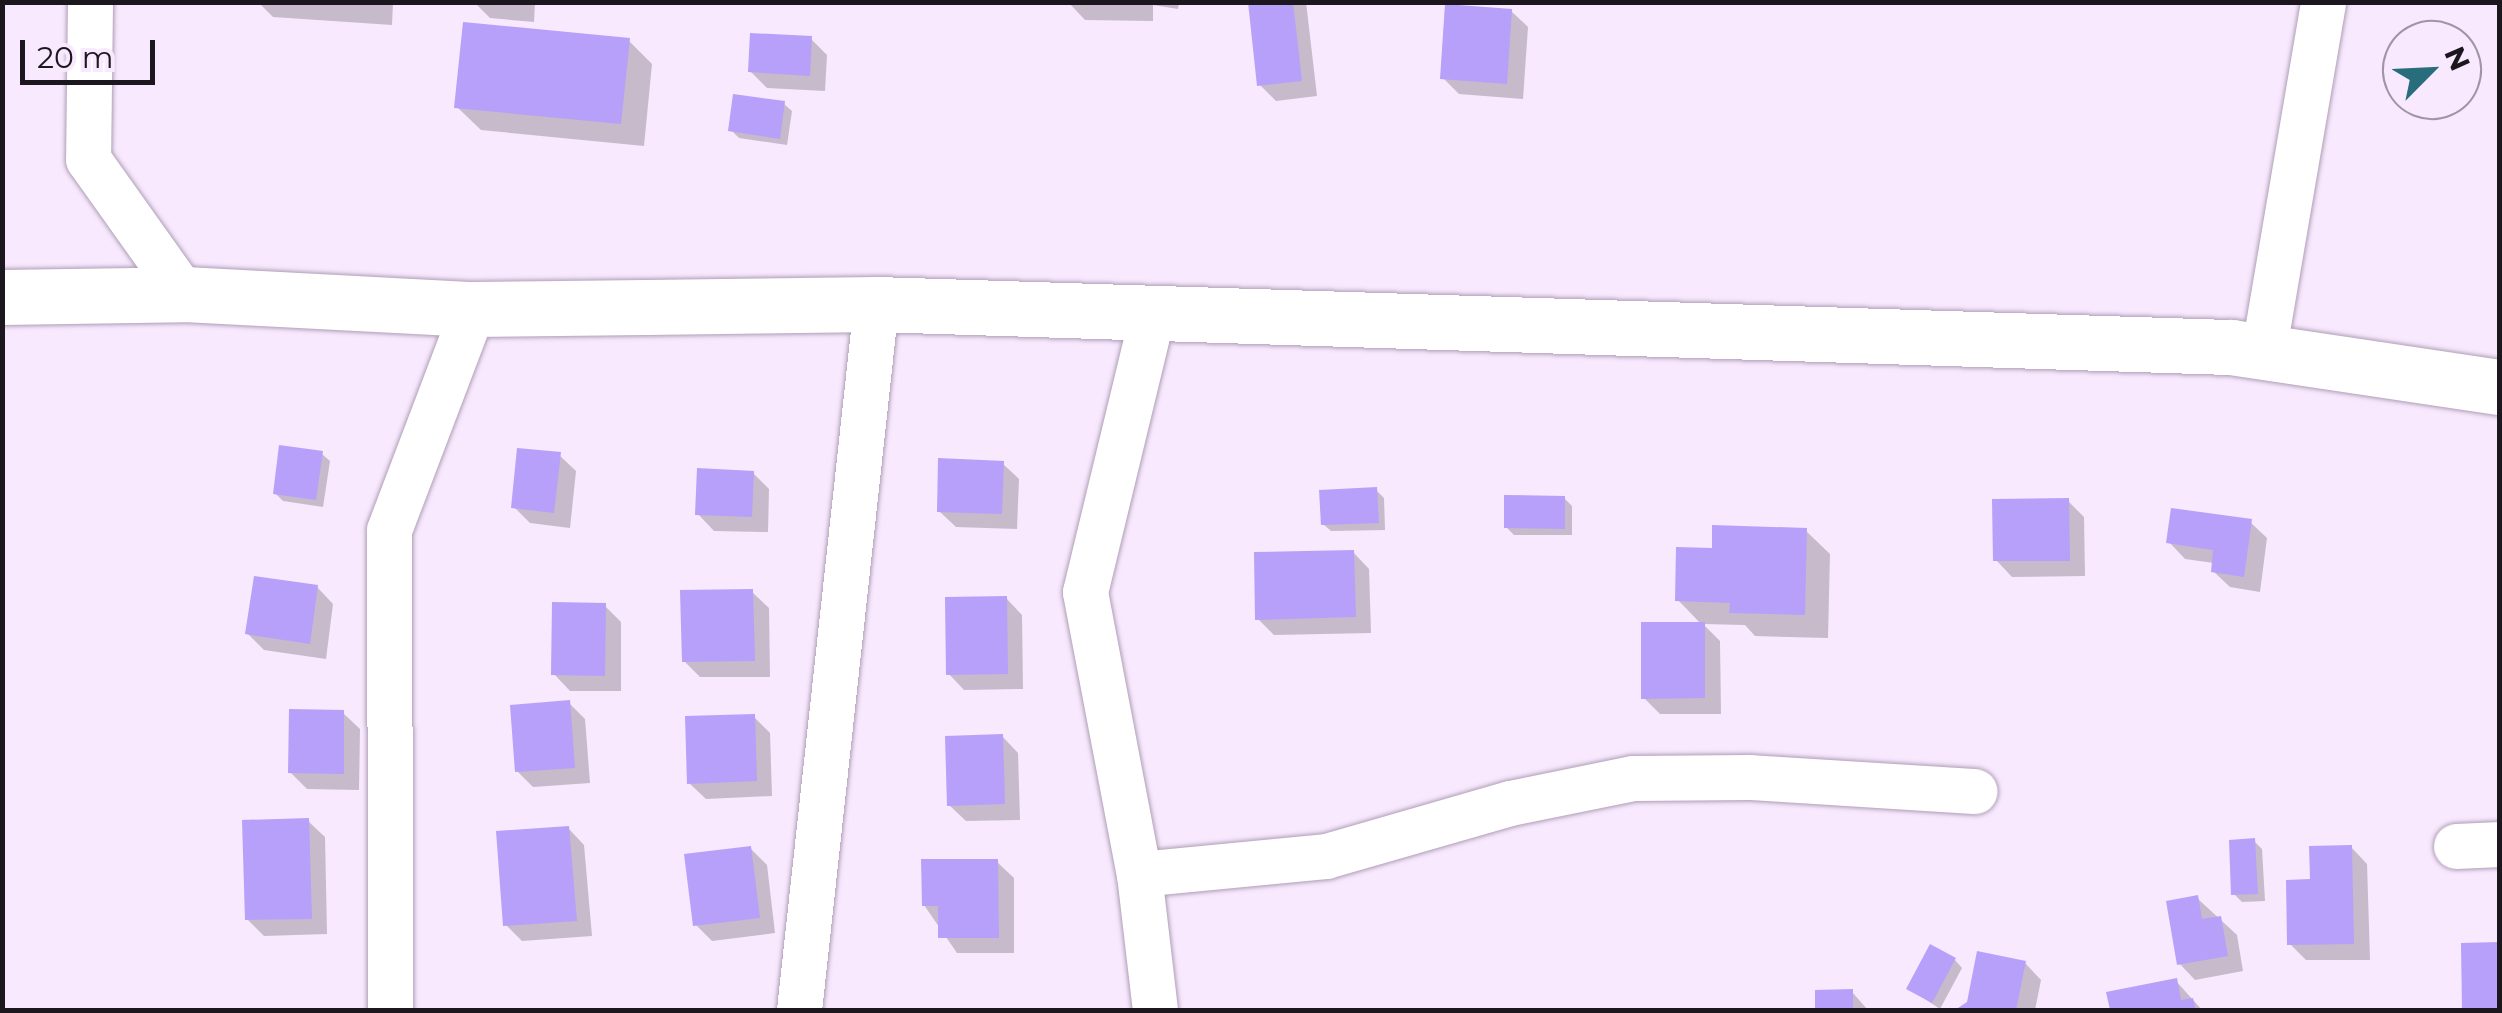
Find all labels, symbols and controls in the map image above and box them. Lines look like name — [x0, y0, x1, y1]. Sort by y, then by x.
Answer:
scale bar — [25, 20, 160, 82]
north arrow — [2382, 20, 2482, 120]
text: 20 m — [37, 39, 114, 76]
text: N — [2437, 41, 2478, 76]

